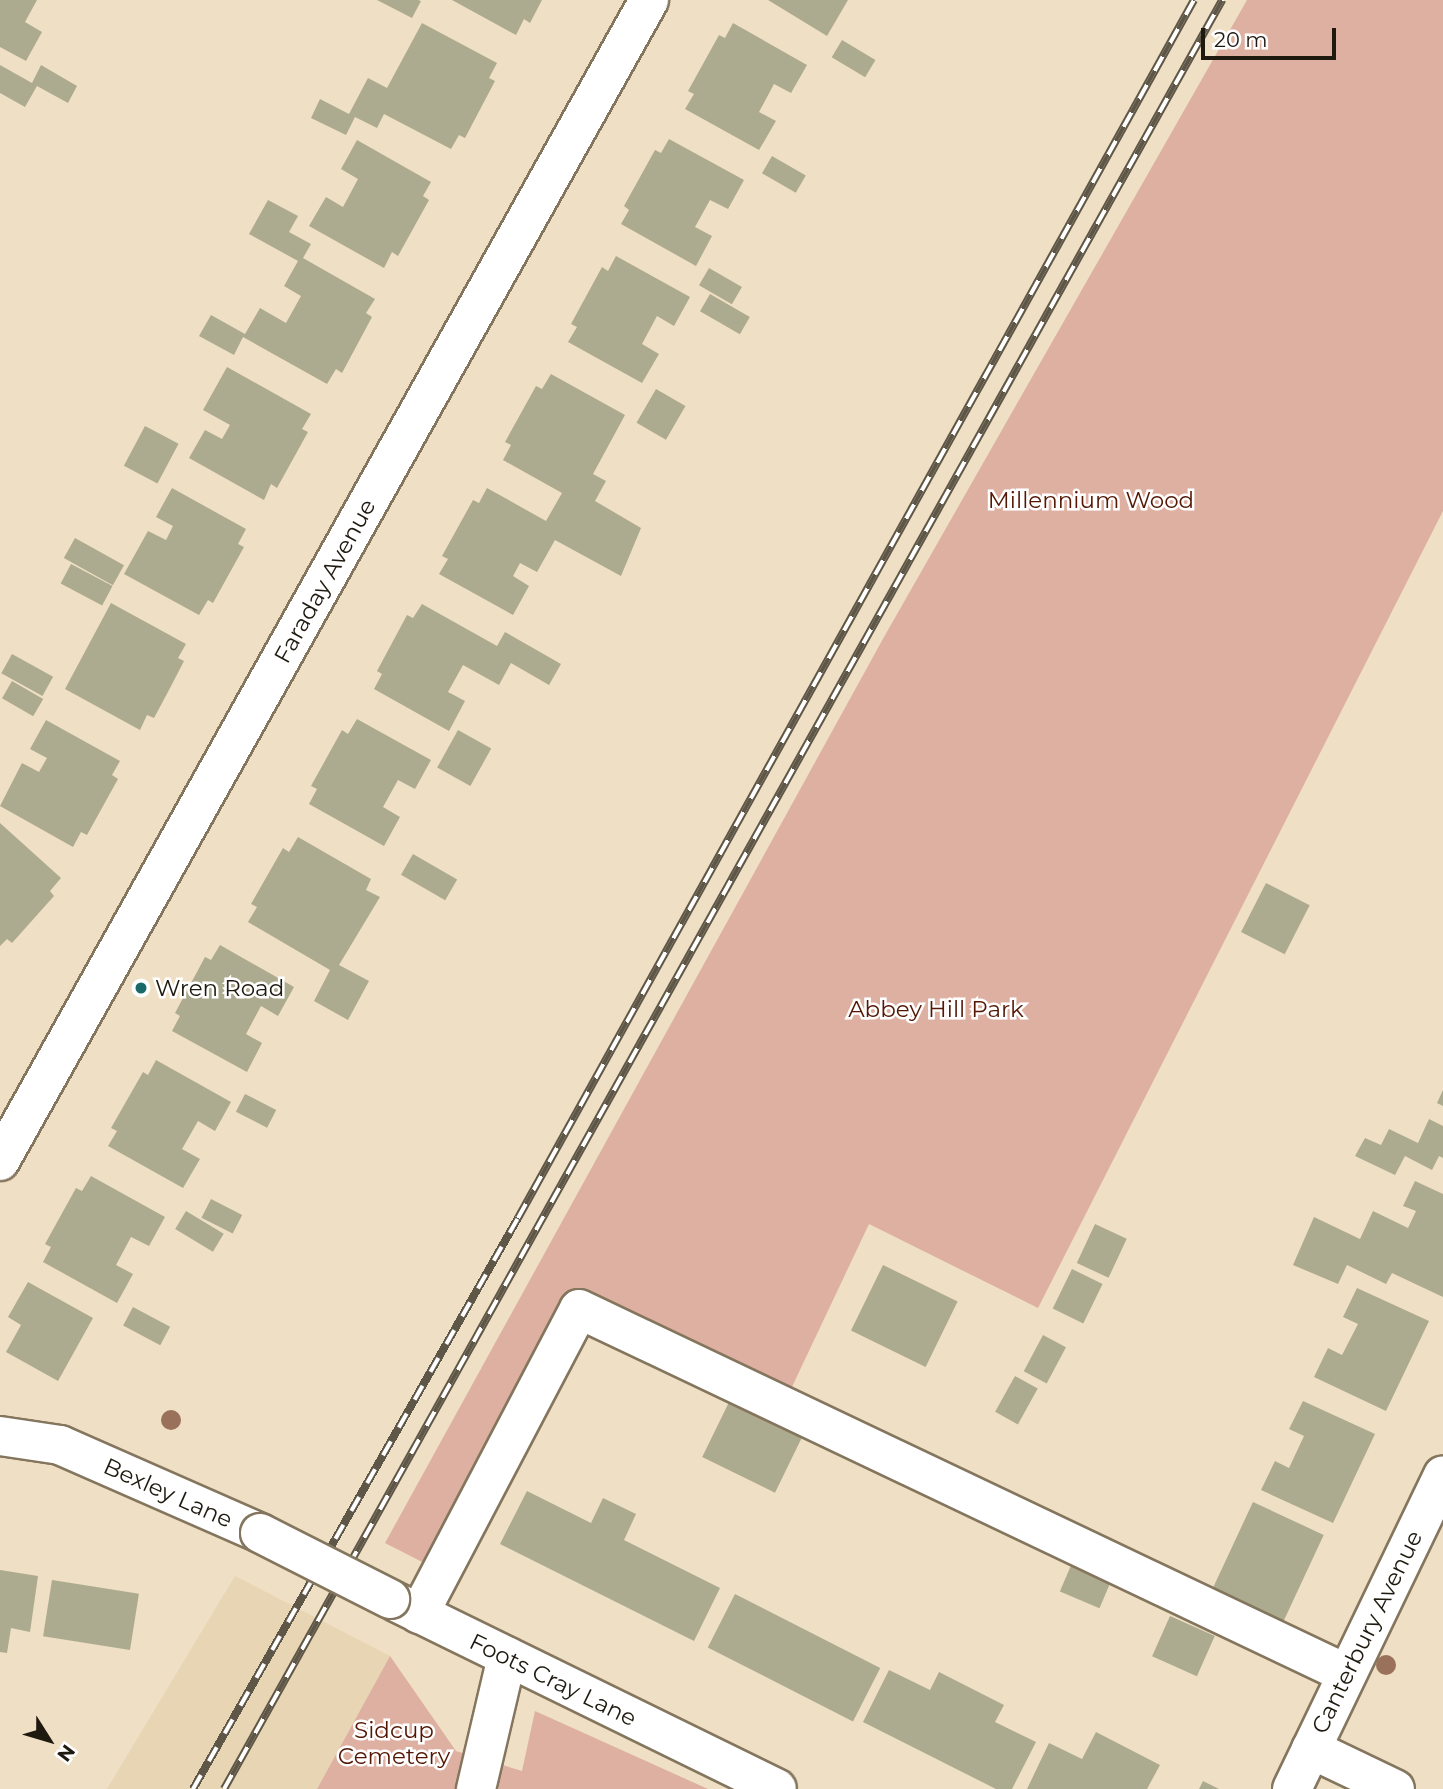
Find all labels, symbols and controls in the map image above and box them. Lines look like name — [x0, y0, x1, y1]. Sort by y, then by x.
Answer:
scale bar — [1205, 14, 1340, 58]
text: 20 m — [1214, 27, 1268, 52]
park label: Millennium Wood — [988, 486, 1194, 514]
street label: Faraday Avenue — [268, 494, 382, 668]
place label: Wren Road — [155, 974, 284, 1002]
marker: Wren Road — [133, 980, 149, 996]
park label: Abbey Hill Park — [848, 995, 1024, 1023]
street label: Bexley Lane — [99, 1452, 237, 1534]
street label: Canterbury Avenue — [1306, 1526, 1428, 1738]
street label: Foots Cray Lane — [465, 1628, 641, 1732]
north arrow — [14, 1705, 84, 1775]
park label: Sidcup Cemetery — [338, 1716, 450, 1770]
text: N — [52, 1740, 80, 1766]

